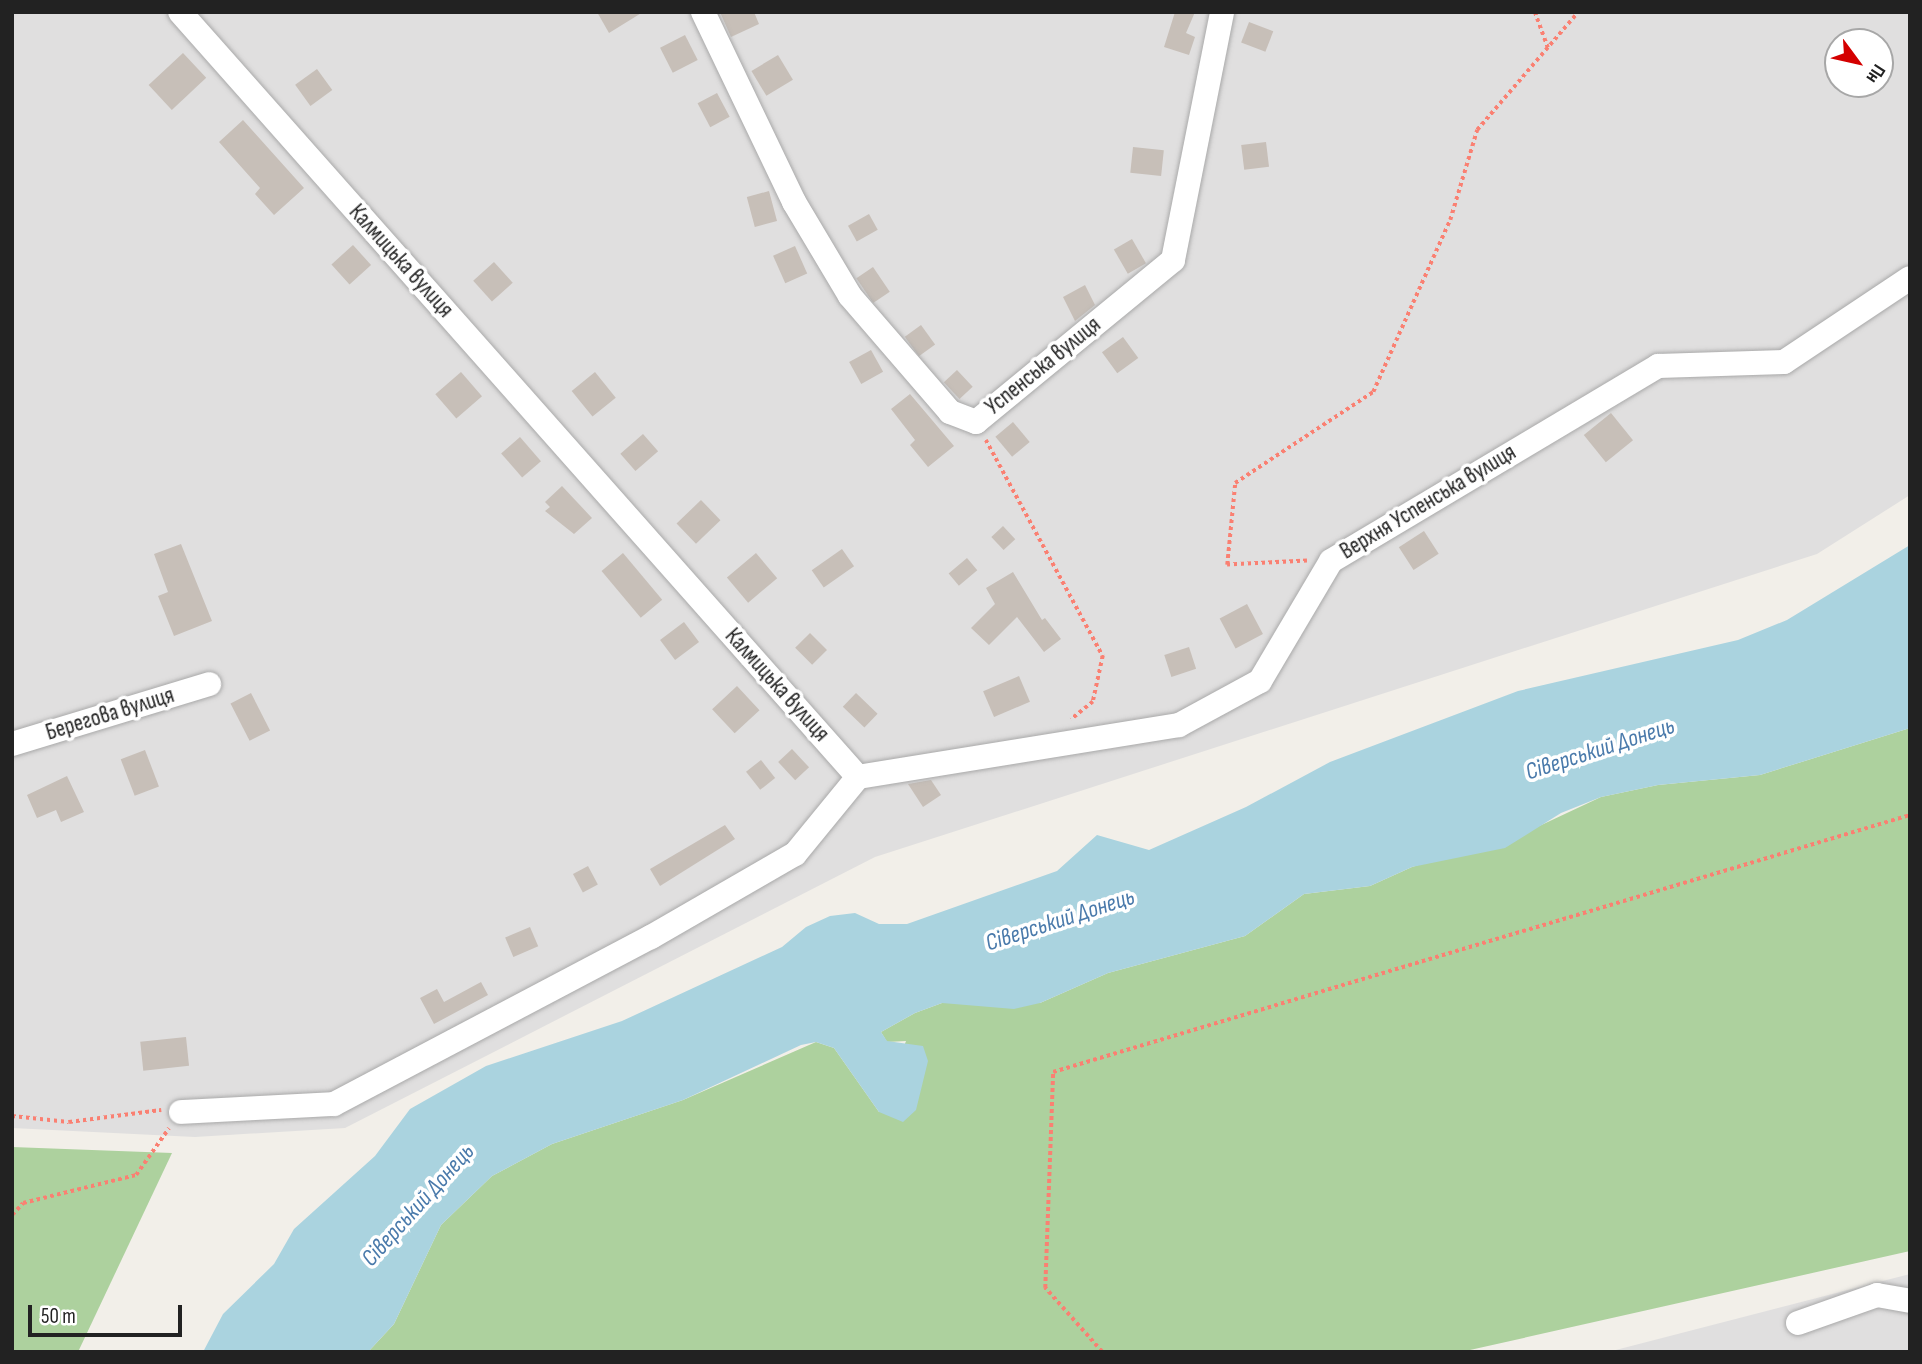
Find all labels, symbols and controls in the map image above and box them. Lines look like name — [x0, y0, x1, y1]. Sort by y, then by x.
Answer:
north arrow — [1824, 28, 1894, 98]
text: Пн — [1861, 60, 1890, 88]
street label: Калмицька вулиця — [343, 199, 459, 323]
street label: Успенська вулиця — [980, 311, 1106, 421]
street label: Верхня Успенська вулиця — [1335, 439, 1521, 565]
street label: Калмицька вулиця — [719, 623, 835, 747]
street label: Берегова вулиця — [42, 681, 178, 747]
water label: Сіверський Донець — [1522, 711, 1678, 787]
water label: Сіверський Донець — [982, 882, 1138, 958]
water label: Сіверський Донець — [355, 1138, 481, 1272]
scale bar — [32, 1290, 186, 1334]
text: 50 m — [41, 1304, 76, 1329]

